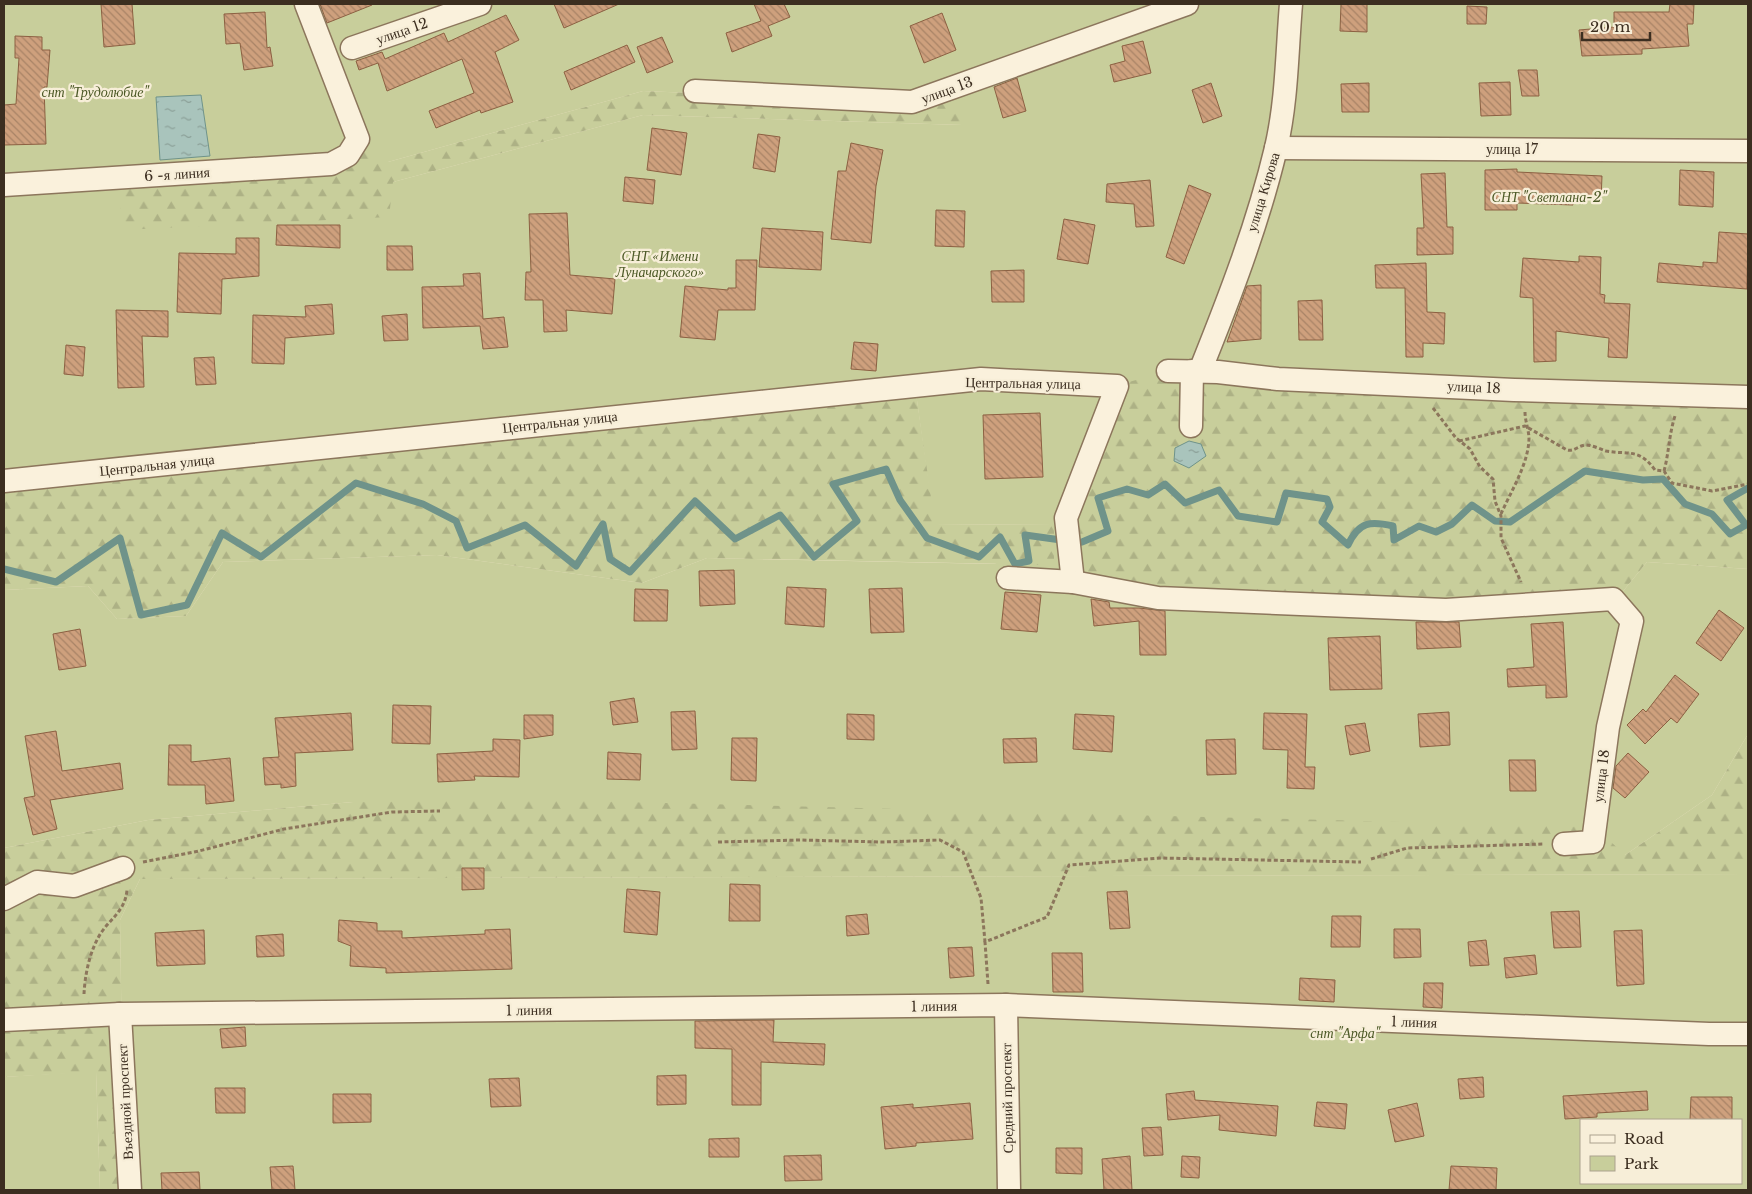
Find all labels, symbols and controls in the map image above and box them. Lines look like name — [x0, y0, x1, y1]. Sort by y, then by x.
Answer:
scale bar — [1582, 10, 1650, 42]
street label: улица 12 — [374, 14, 430, 48]
text: 20 m — [1590, 17, 1630, 36]
street label: улица 13 — [919, 72, 975, 108]
park label: снт "Трудолюбие" — [41, 83, 150, 101]
street label: улица 17 — [1486, 140, 1539, 158]
street label: улица Кирова — [1242, 149, 1284, 234]
street label: 6 -я линия — [144, 163, 211, 185]
park label: СНТ "Светлана-2" — [1492, 188, 1607, 206]
park label: СНТ «Имени Луначарского» — [615, 247, 704, 281]
street label: Центральная улица — [965, 373, 1082, 393]
street label: улица 18 — [1447, 377, 1501, 397]
street label: Центральная улица — [502, 407, 619, 437]
street label: Центральная улица — [99, 450, 216, 480]
street label: улица 18 — [1589, 748, 1613, 804]
street label: 1 линия — [911, 997, 958, 1015]
street label: 1 линия — [506, 1001, 553, 1019]
street label: 1 линия — [1391, 1012, 1438, 1032]
park label: снт "Арфа" — [1310, 1024, 1381, 1042]
street label: Средний проспект — [997, 1043, 1017, 1153]
street label: Въездной проспект — [113, 1044, 137, 1160]
legend — [1580, 1119, 1742, 1184]
text: Road — [1624, 1129, 1664, 1148]
text: Park — [1624, 1154, 1660, 1173]

